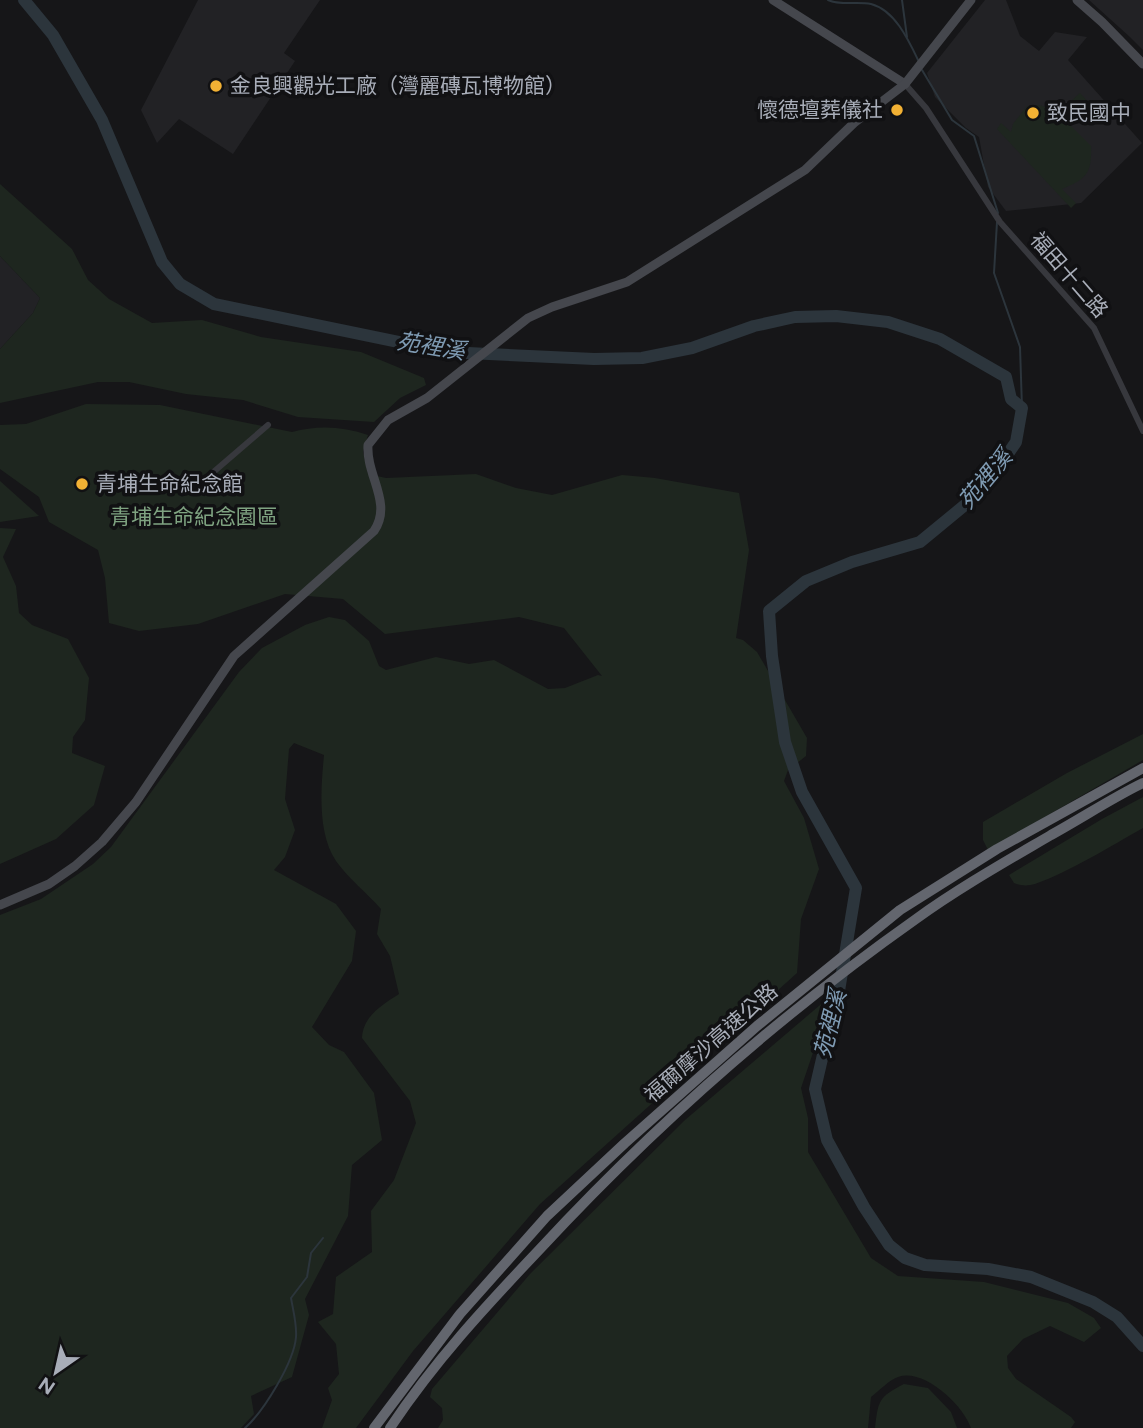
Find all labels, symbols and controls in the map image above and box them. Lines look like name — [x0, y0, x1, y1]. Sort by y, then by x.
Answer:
place label: 金良興觀光工廠（灣麗磚瓦博物館） — [230, 73, 566, 98]
marker: 金良興觀光工廠（灣麗磚瓦博物館） — [208, 78, 224, 94]
place label: 懷德壇葬儀社 — [757, 97, 883, 122]
place label: 致民國中 — [1047, 100, 1131, 125]
marker: 懷德壇葬儀社 — [889, 102, 905, 118]
marker: 致民國中 — [1025, 105, 1041, 121]
street label: 福田十二路 — [1026, 227, 1113, 322]
water label: 苑裡溪 — [395, 327, 470, 366]
water label: 苑裡溪 — [952, 441, 1020, 514]
place label: 青埔生命紀念館 — [96, 471, 243, 496]
marker: 青埔生命紀念館 — [74, 476, 90, 492]
park label: 青埔生命紀念園區 — [110, 504, 278, 529]
street label: 福爾摩沙高速公路 — [639, 978, 782, 1107]
water label: 苑裡溪 — [808, 984, 853, 1061]
north arrow — [21, 1337, 91, 1407]
text: N — [34, 1372, 59, 1399]

